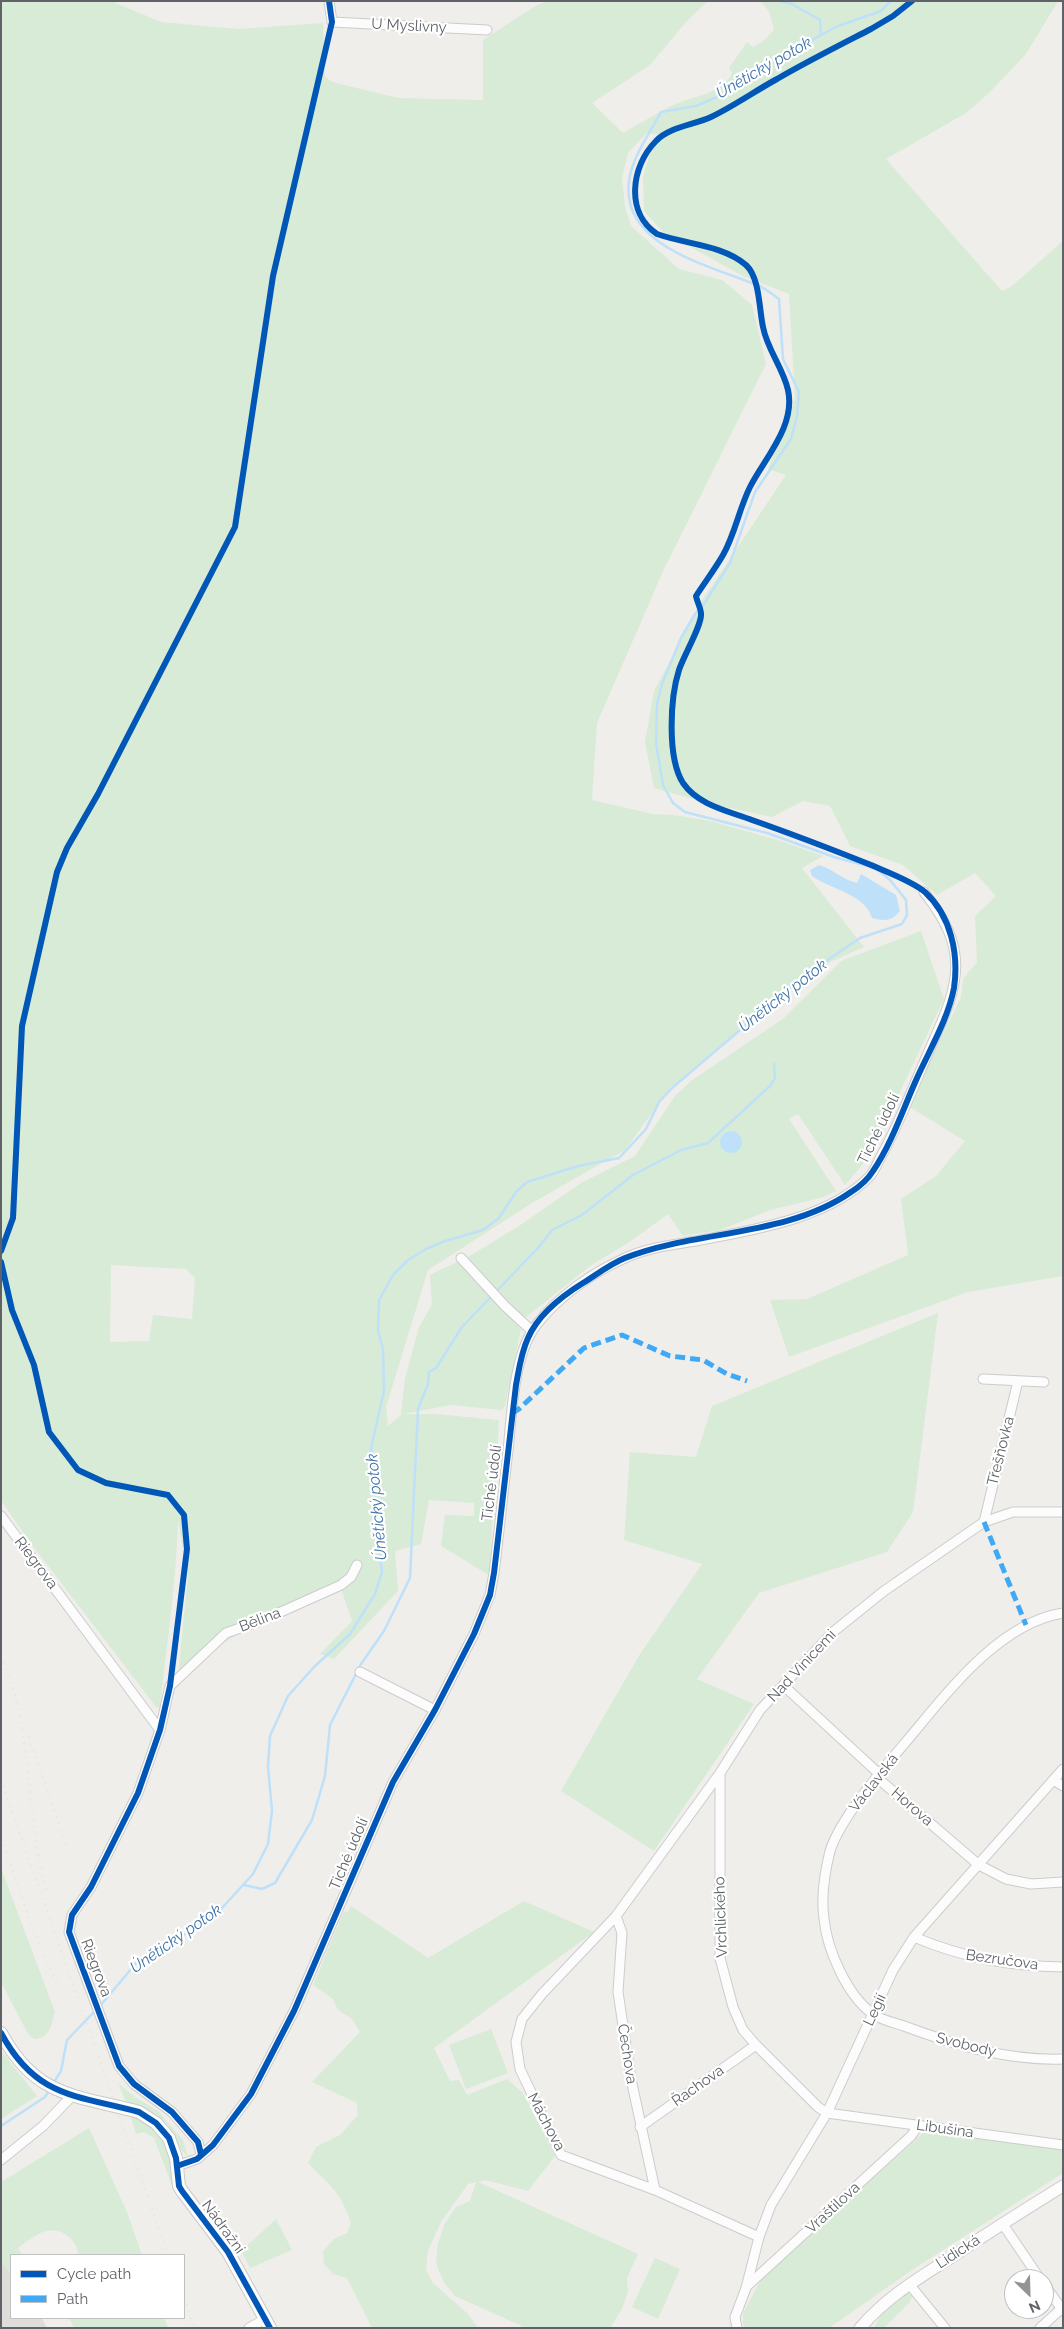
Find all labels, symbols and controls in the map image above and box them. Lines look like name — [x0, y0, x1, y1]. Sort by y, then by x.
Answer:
street label: U Myslivny — [371, 15, 447, 37]
water label: Únětický potok — [713, 33, 815, 103]
water label: Únětický potok — [735, 955, 831, 1037]
street label: Tiché údolí — [854, 1091, 904, 1167]
street label: Třešňovka — [984, 1415, 1018, 1487]
street label: Tiché údolí — [478, 1444, 506, 1522]
water label: Únětický potok — [363, 1453, 391, 1561]
street label: Riegrova — [11, 1533, 61, 1593]
street label: Bělina — [237, 1604, 283, 1636]
street label: Nad Vinicemi — [764, 1626, 840, 1706]
street label: Václavská — [846, 1750, 902, 1816]
street label: Horova — [887, 1784, 937, 1830]
street label: Tiché údolí — [326, 1815, 372, 1893]
street label: Vrchlického — [711, 1876, 731, 1958]
water label: Únětický potok — [127, 1900, 225, 1978]
street label: Riegrova — [77, 1936, 115, 2000]
street label: Bezručova — [965, 1946, 1039, 1974]
street label: Legií — [860, 1991, 890, 2029]
street label: Čechova — [613, 2023, 641, 2085]
street label: Svobody — [934, 2029, 998, 2061]
street label: Řachova — [668, 2062, 728, 2110]
street label: Máchova — [523, 2090, 569, 2154]
street label: Libušina — [915, 2116, 975, 2142]
street label: Vraštilova — [802, 2178, 864, 2238]
street label: Nádražní — [198, 2197, 248, 2257]
street label: Lidická — [933, 2231, 983, 2273]
legend — [10, 2254, 185, 2319]
text: Cycle path — [57, 2265, 131, 2283]
north arrow — [1004, 2269, 1054, 2319]
text: Path — [57, 2290, 88, 2308]
text: N — [1027, 2297, 1043, 2316]

